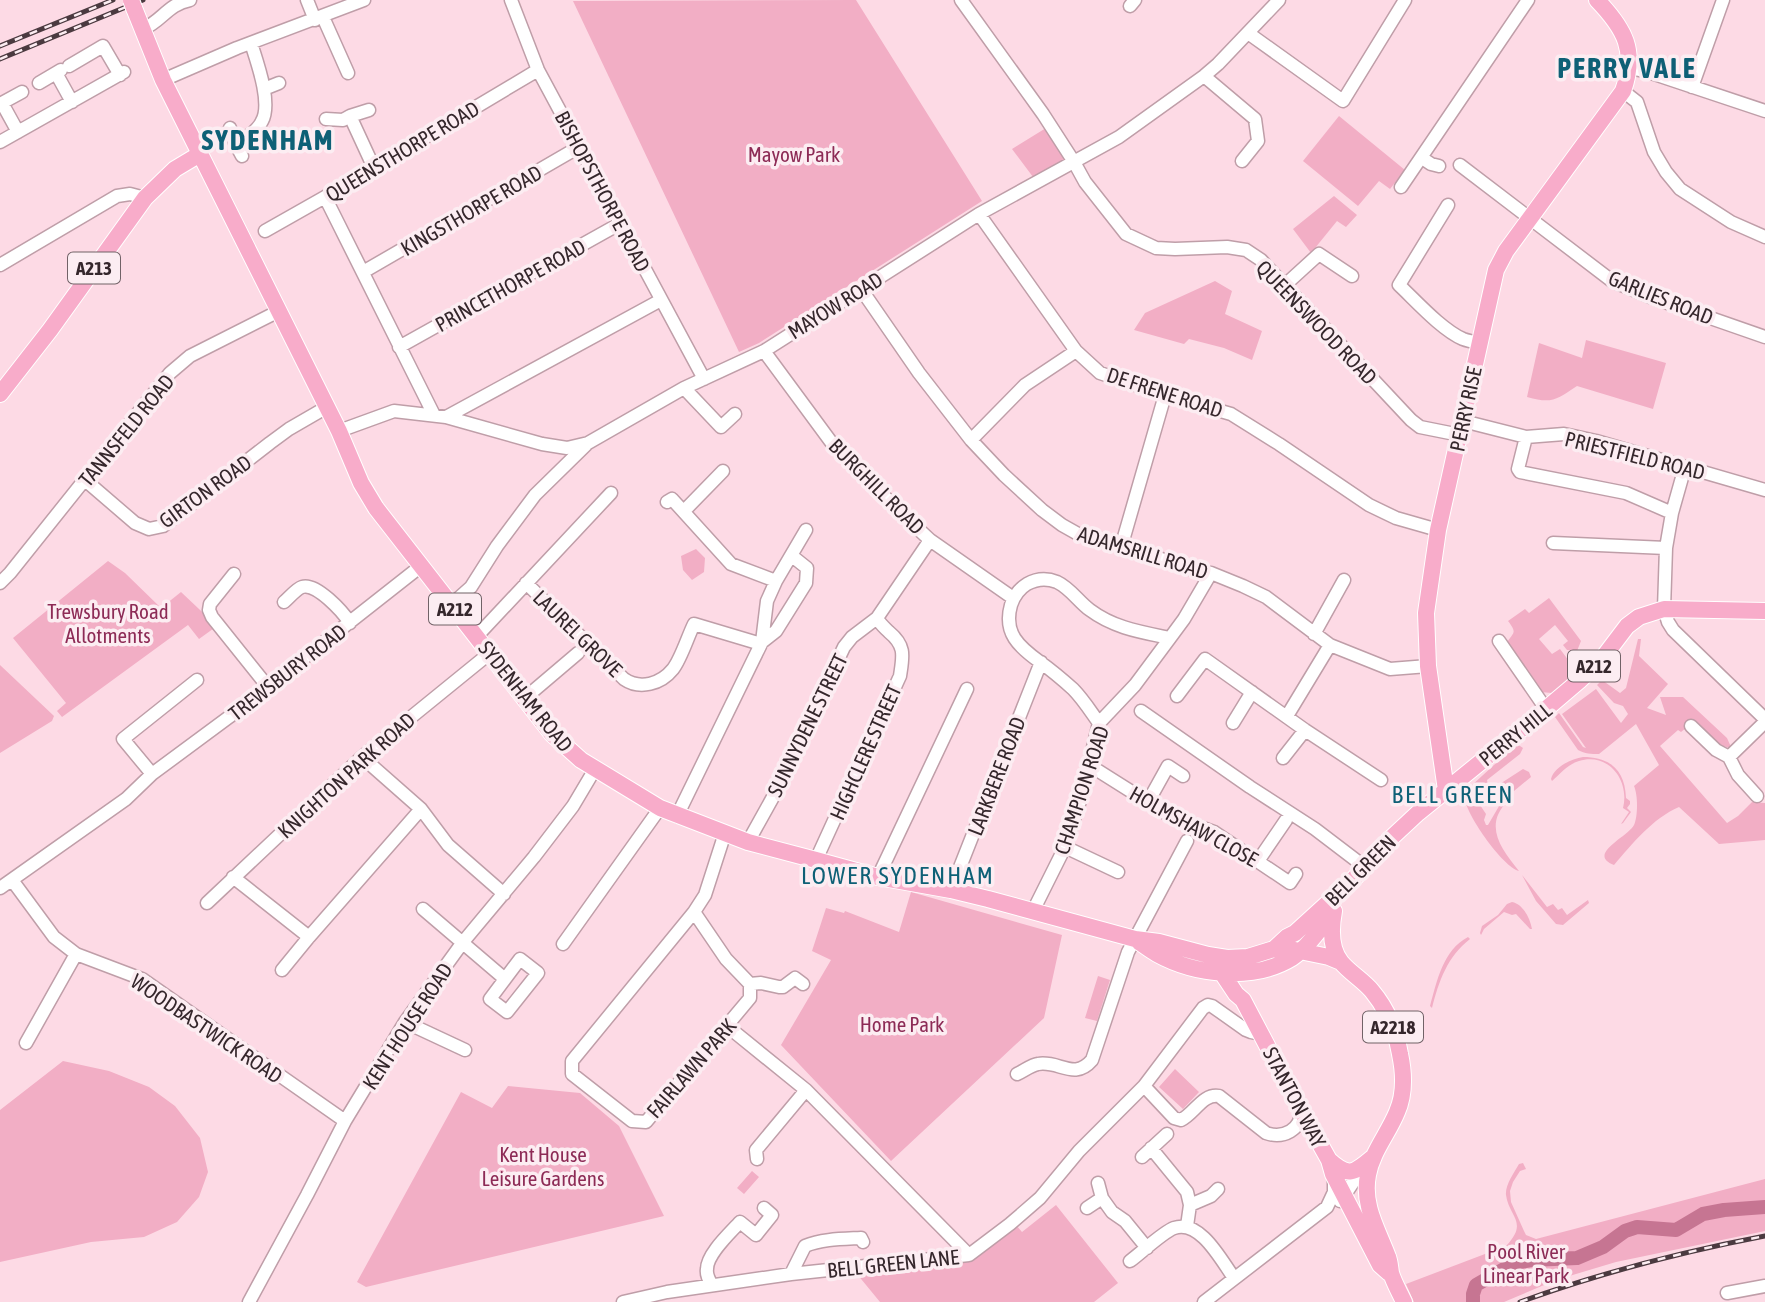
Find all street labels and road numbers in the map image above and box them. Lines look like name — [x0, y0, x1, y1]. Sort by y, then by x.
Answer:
street label: QUEENSTHORPE ROAD — [321, 96, 483, 206]
street label: BISHOPSTHORPE ROAD — [550, 107, 656, 275]
street label: KINGSTHORPE ROAD — [396, 160, 546, 260]
street label: PRINCETHORPE ROAD — [431, 234, 589, 336]
road number: A213 — [68, 252, 120, 284]
street label: QUEENSWOOD ROAD — [1252, 255, 1382, 389]
street label: GARLIES ROAD — [1605, 265, 1717, 329]
street label: MAYOW ROAD — [783, 267, 887, 343]
street label: DE FRENE ROAD — [1104, 362, 1226, 422]
street label: PERRY RISE — [1444, 364, 1486, 453]
street label: TANNSFELD ROAD — [74, 369, 178, 491]
street label: PRIESTFIELD ROAD — [1563, 426, 1707, 484]
street label: BURGHILL ROAD — [824, 433, 930, 539]
street label: GIRTON ROAD — [154, 450, 256, 532]
street label: ADAMSRILL ROAD — [1075, 521, 1211, 583]
street label: LAUREL GROVE — [529, 585, 627, 681]
road number: A212 — [429, 594, 481, 624]
street label: TREWSBURY ROAD — [224, 619, 350, 725]
street label: SYDENHAM ROAD — [474, 636, 578, 756]
street label: SUNNYDENE STREET — [762, 650, 852, 800]
road number: A212 — [1568, 650, 1620, 681]
street label: HIGHCLERE STREET — [824, 681, 906, 823]
street label: PERRY HILL — [1474, 698, 1556, 770]
street label: KNIGHTON PARK ROAD — [273, 707, 419, 843]
street label: LARKBERE ROAD — [962, 713, 1030, 839]
street label: CHAMPION ROAD — [1049, 723, 1113, 857]
street label: HOLMSHAW CLOSE — [1126, 781, 1262, 871]
street label: BELL GREEN — [1320, 830, 1400, 910]
street label: KENT HOUSE ROAD — [357, 958, 457, 1094]
street label: WOODBASTWICK ROAD — [127, 968, 287, 1088]
road number: A2218 — [1363, 1012, 1423, 1042]
street label: FAIRLAWN PARK — [642, 1013, 741, 1122]
street label: STANTON WAY — [1259, 1043, 1332, 1152]
street label: BELL GREEN LANE — [826, 1244, 960, 1282]

